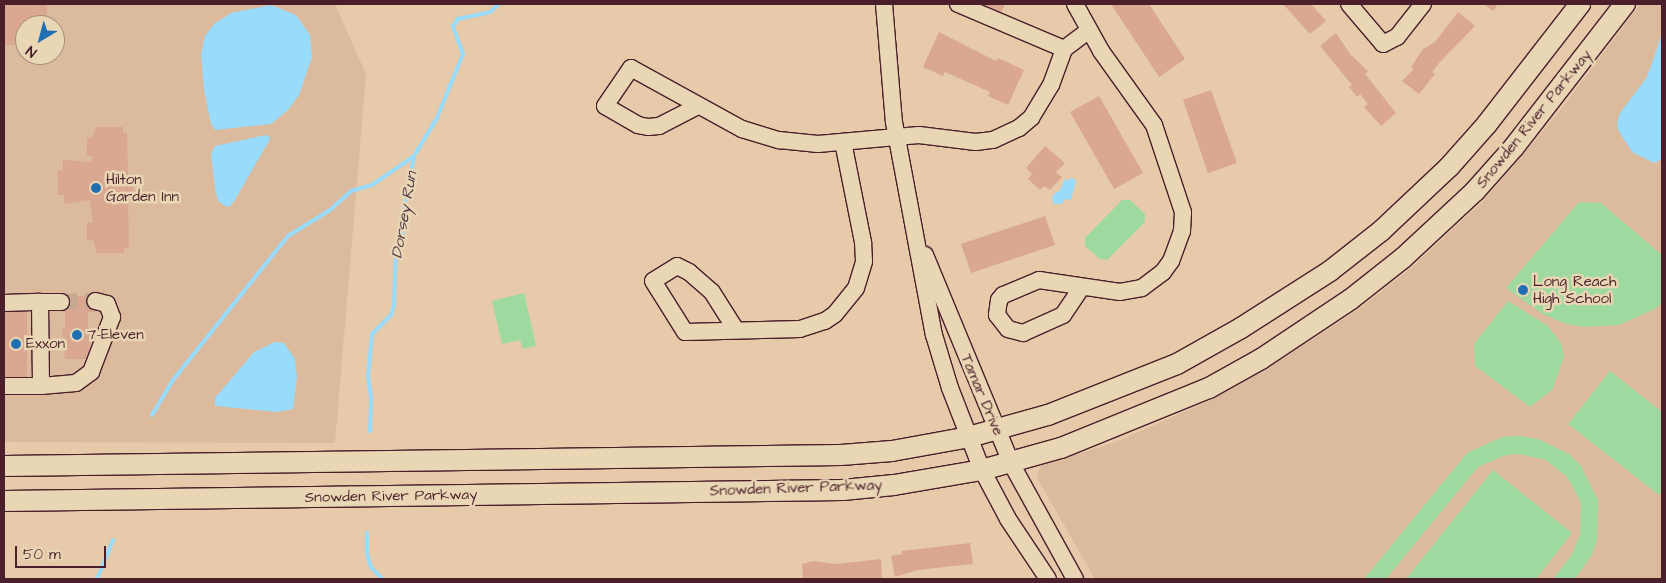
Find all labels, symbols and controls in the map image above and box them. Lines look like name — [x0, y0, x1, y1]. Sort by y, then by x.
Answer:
north arrow — [15, 15, 65, 65]
text: N — [22, 41, 41, 62]
street label: Snowden River Parkway — [1473, 46, 1595, 192]
place label: Hilton Garden Inn — [106, 170, 179, 205]
water label: Dorsey Run — [387, 170, 421, 260]
marker: Hilton Garden Inn — [90, 182, 102, 194]
place label: Long Reach High School — [1533, 272, 1616, 307]
marker: Long Reach High School — [1517, 284, 1529, 296]
place label: 7-Eleven — [87, 326, 144, 344]
marker: 7-Eleven — [71, 329, 83, 341]
place label: Exxon — [26, 335, 65, 353]
marker: Exxon — [10, 338, 22, 350]
street label: Tamar Drive — [957, 352, 1007, 438]
street label: Snowden River Parkway — [709, 476, 883, 500]
street label: Snowden River Parkway — [304, 485, 478, 507]
scale bar — [18, 536, 109, 568]
text: 50 m — [23, 544, 61, 565]

